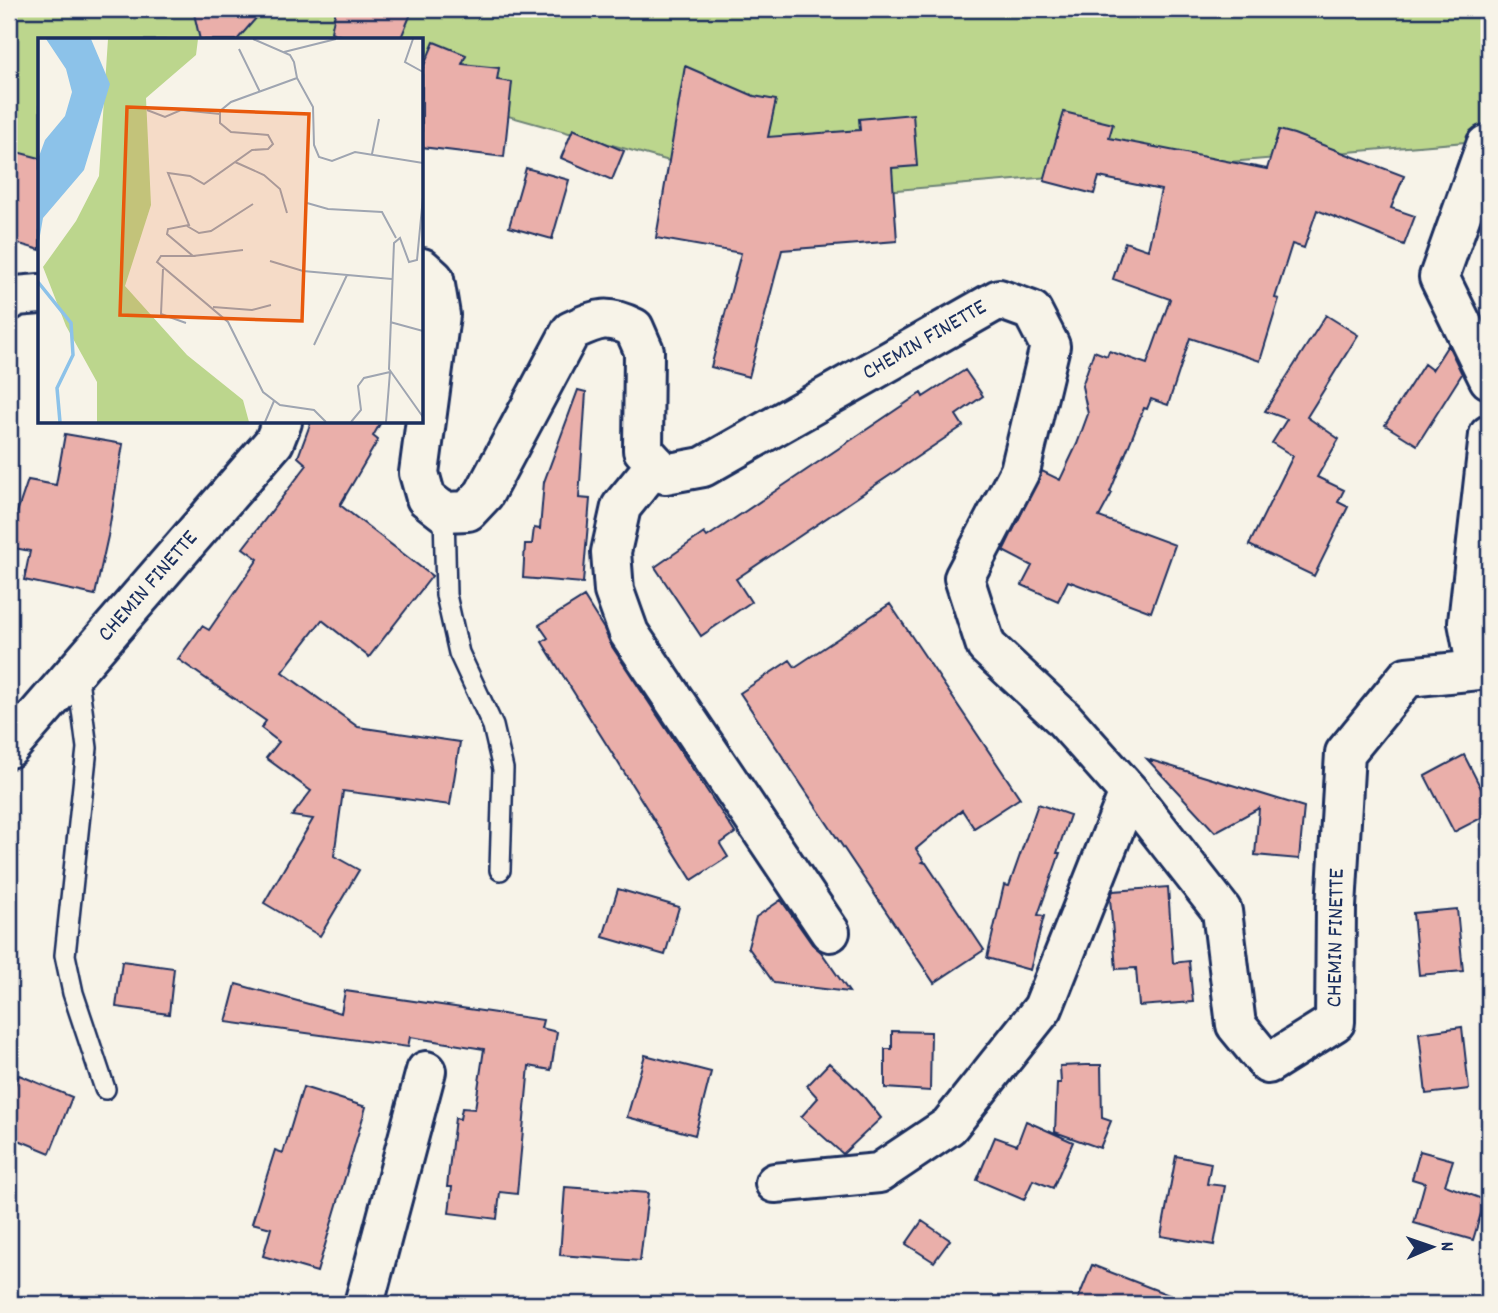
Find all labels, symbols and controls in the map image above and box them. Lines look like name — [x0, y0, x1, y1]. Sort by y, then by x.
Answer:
inset map — [38, 38, 424, 424]
street label: CHEMIN FINETTE — [857, 292, 994, 390]
street label: CHEMIN FINETTE — [91, 523, 207, 650]
street label: CHEMIN FINETTE — [1319, 868, 1355, 1008]
north arrow — [1396, 1212, 1466, 1282]
text: N — [1432, 1241, 1459, 1252]

